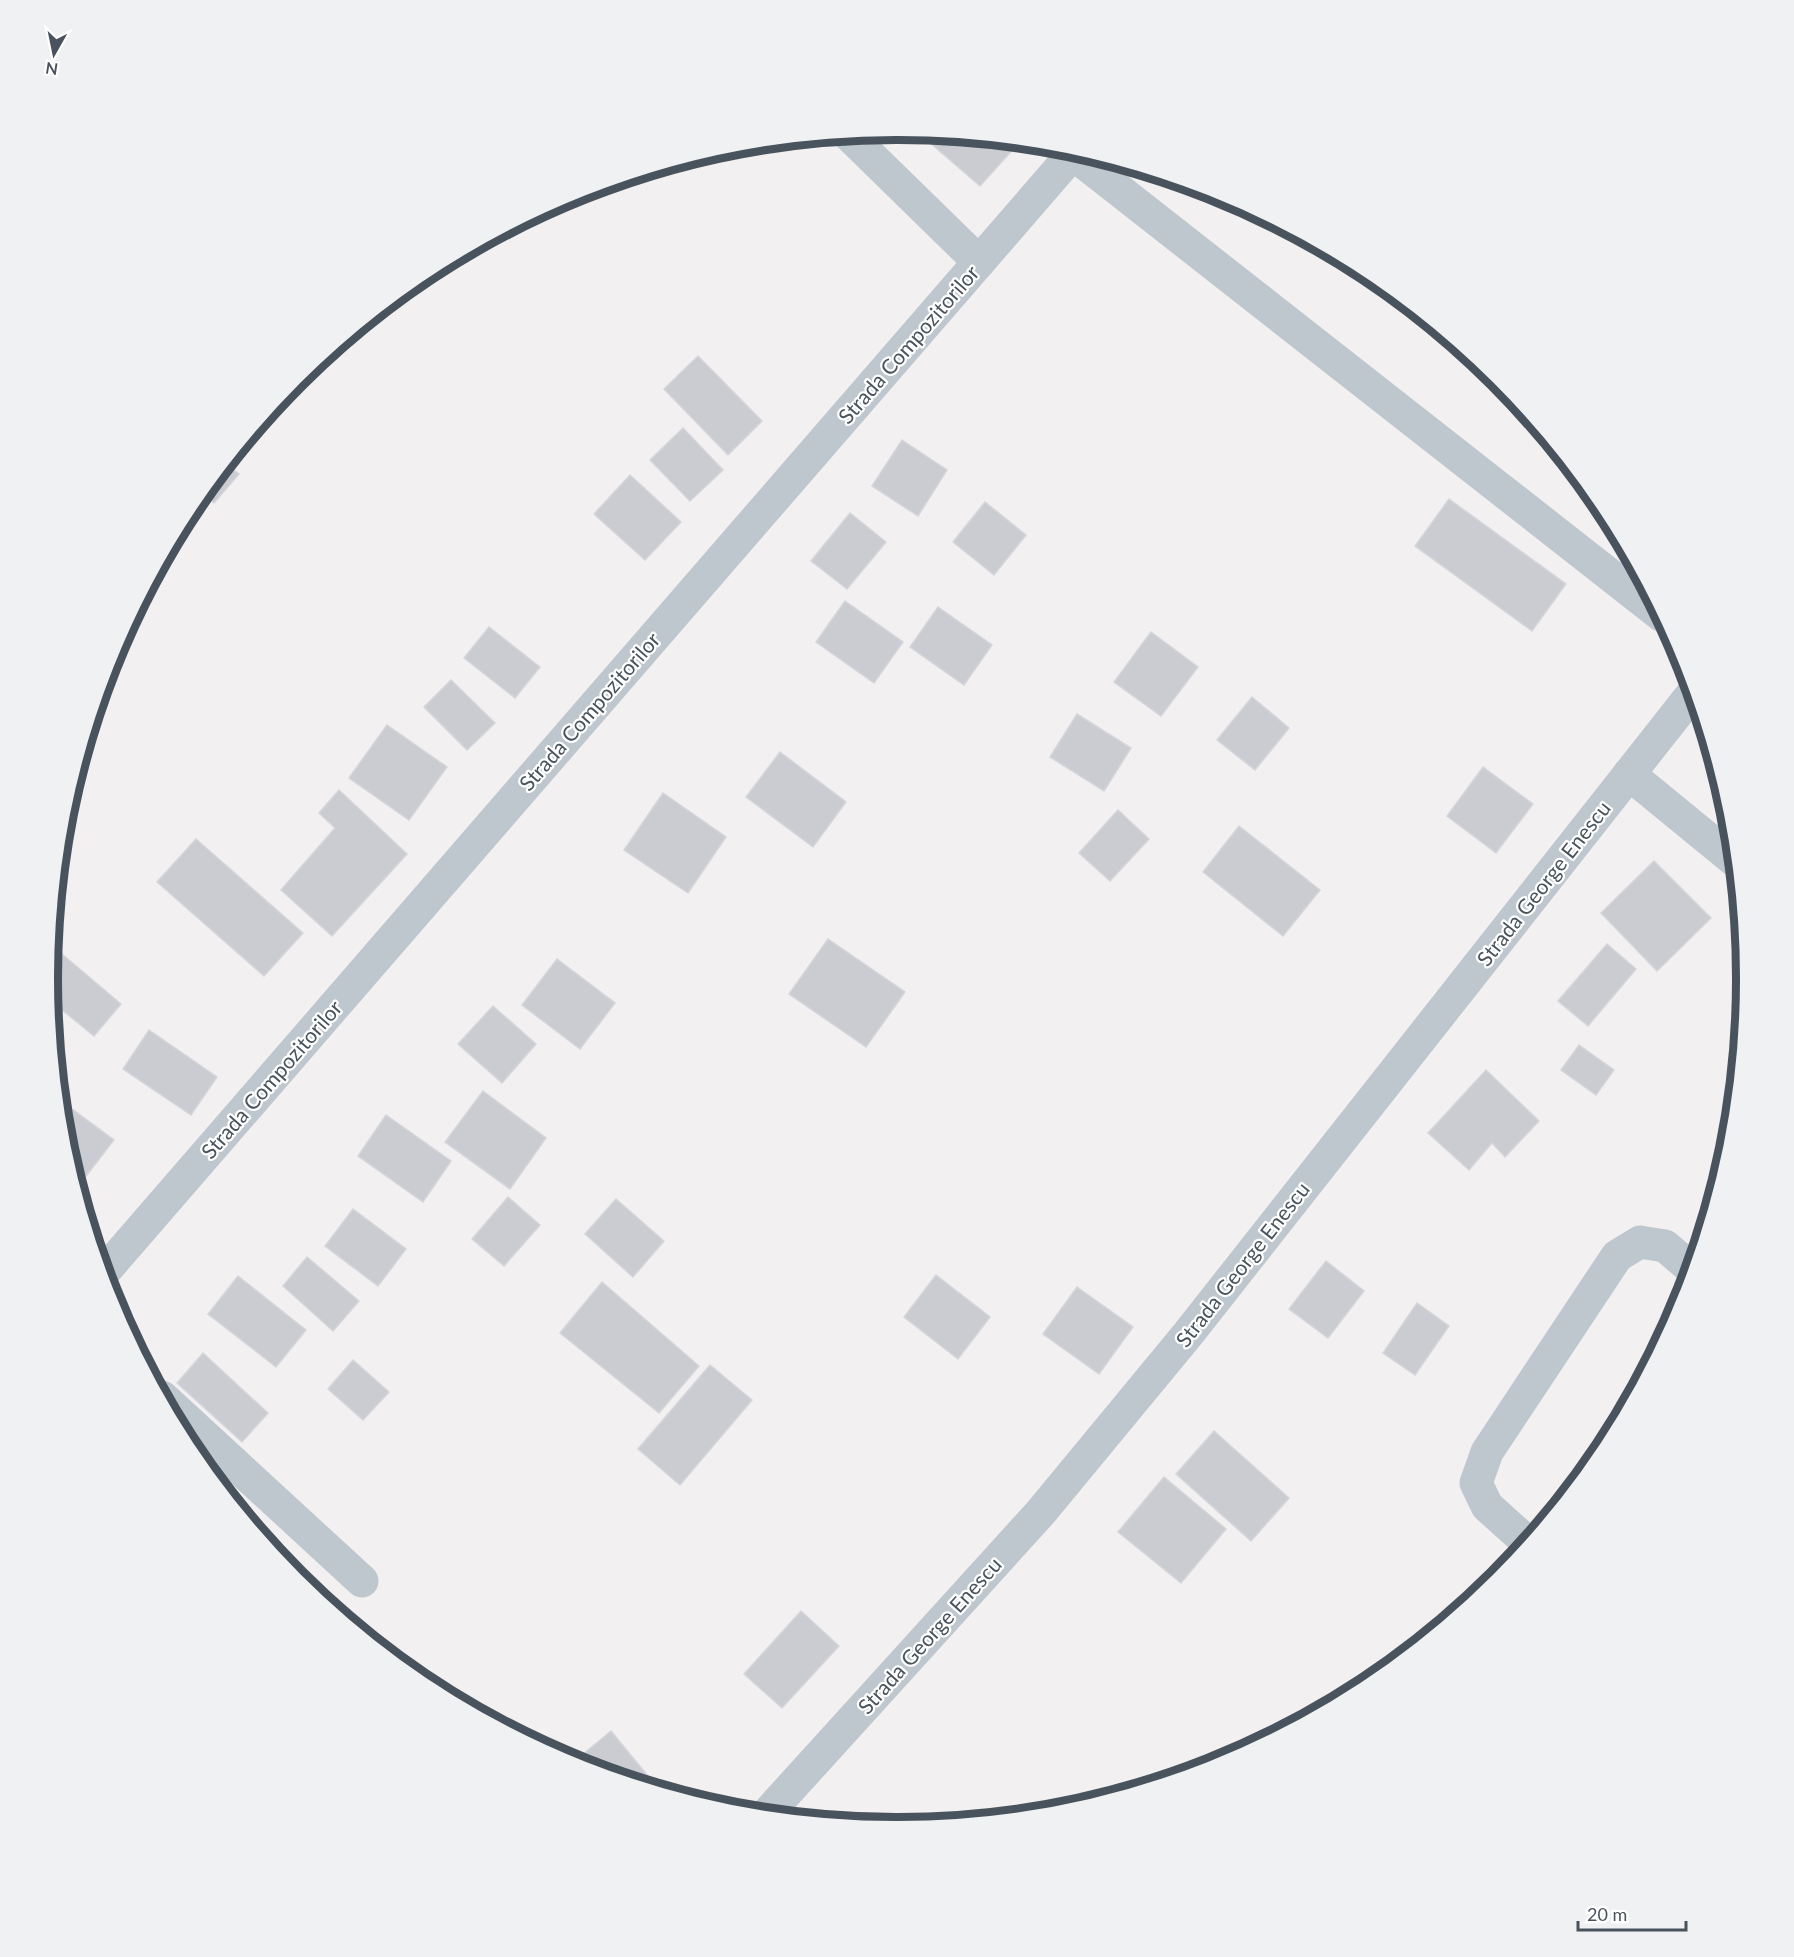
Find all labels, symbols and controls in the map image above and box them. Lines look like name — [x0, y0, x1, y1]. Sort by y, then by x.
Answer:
north arrow — [24, 24, 84, 84]
text: N — [44, 59, 59, 80]
street label: Strada Compozitorilor — [832, 259, 984, 428]
street label: Strada Compozitorilor — [513, 626, 665, 795]
street label: Strada George Enescu — [1471, 796, 1615, 970]
street label: Strada Compozitorilor — [195, 994, 347, 1163]
street label: Strada George Enescu — [1170, 1177, 1314, 1351]
street label: Strada George Enescu — [852, 1551, 1006, 1719]
scale bar — [1578, 1894, 1686, 1932]
text: 20 m — [1587, 1903, 1627, 1925]

